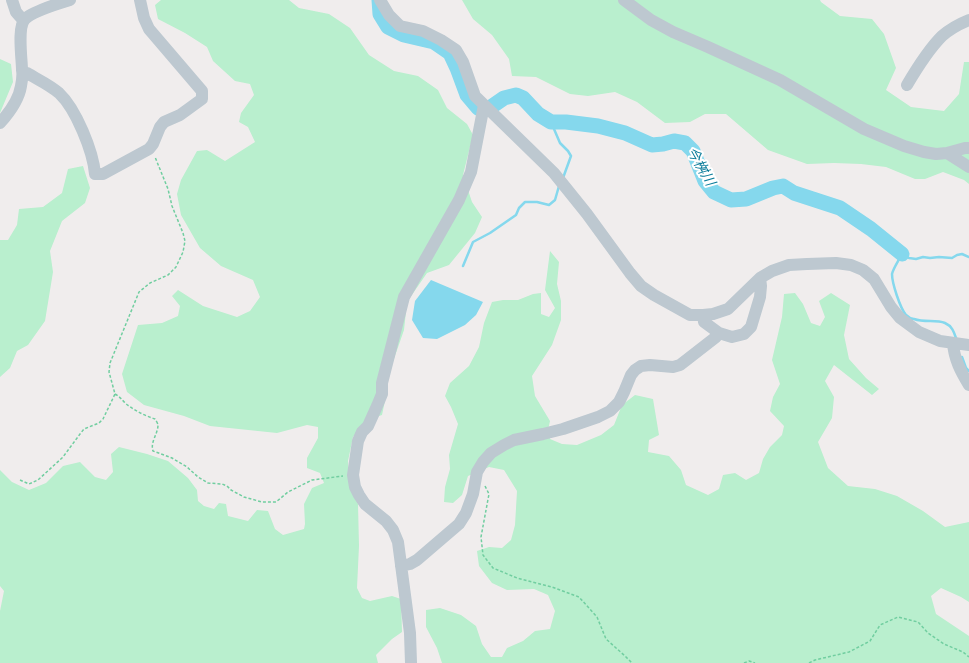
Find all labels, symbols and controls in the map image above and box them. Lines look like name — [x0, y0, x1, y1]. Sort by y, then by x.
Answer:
water label: 今桝川 — [682, 145, 718, 189]

